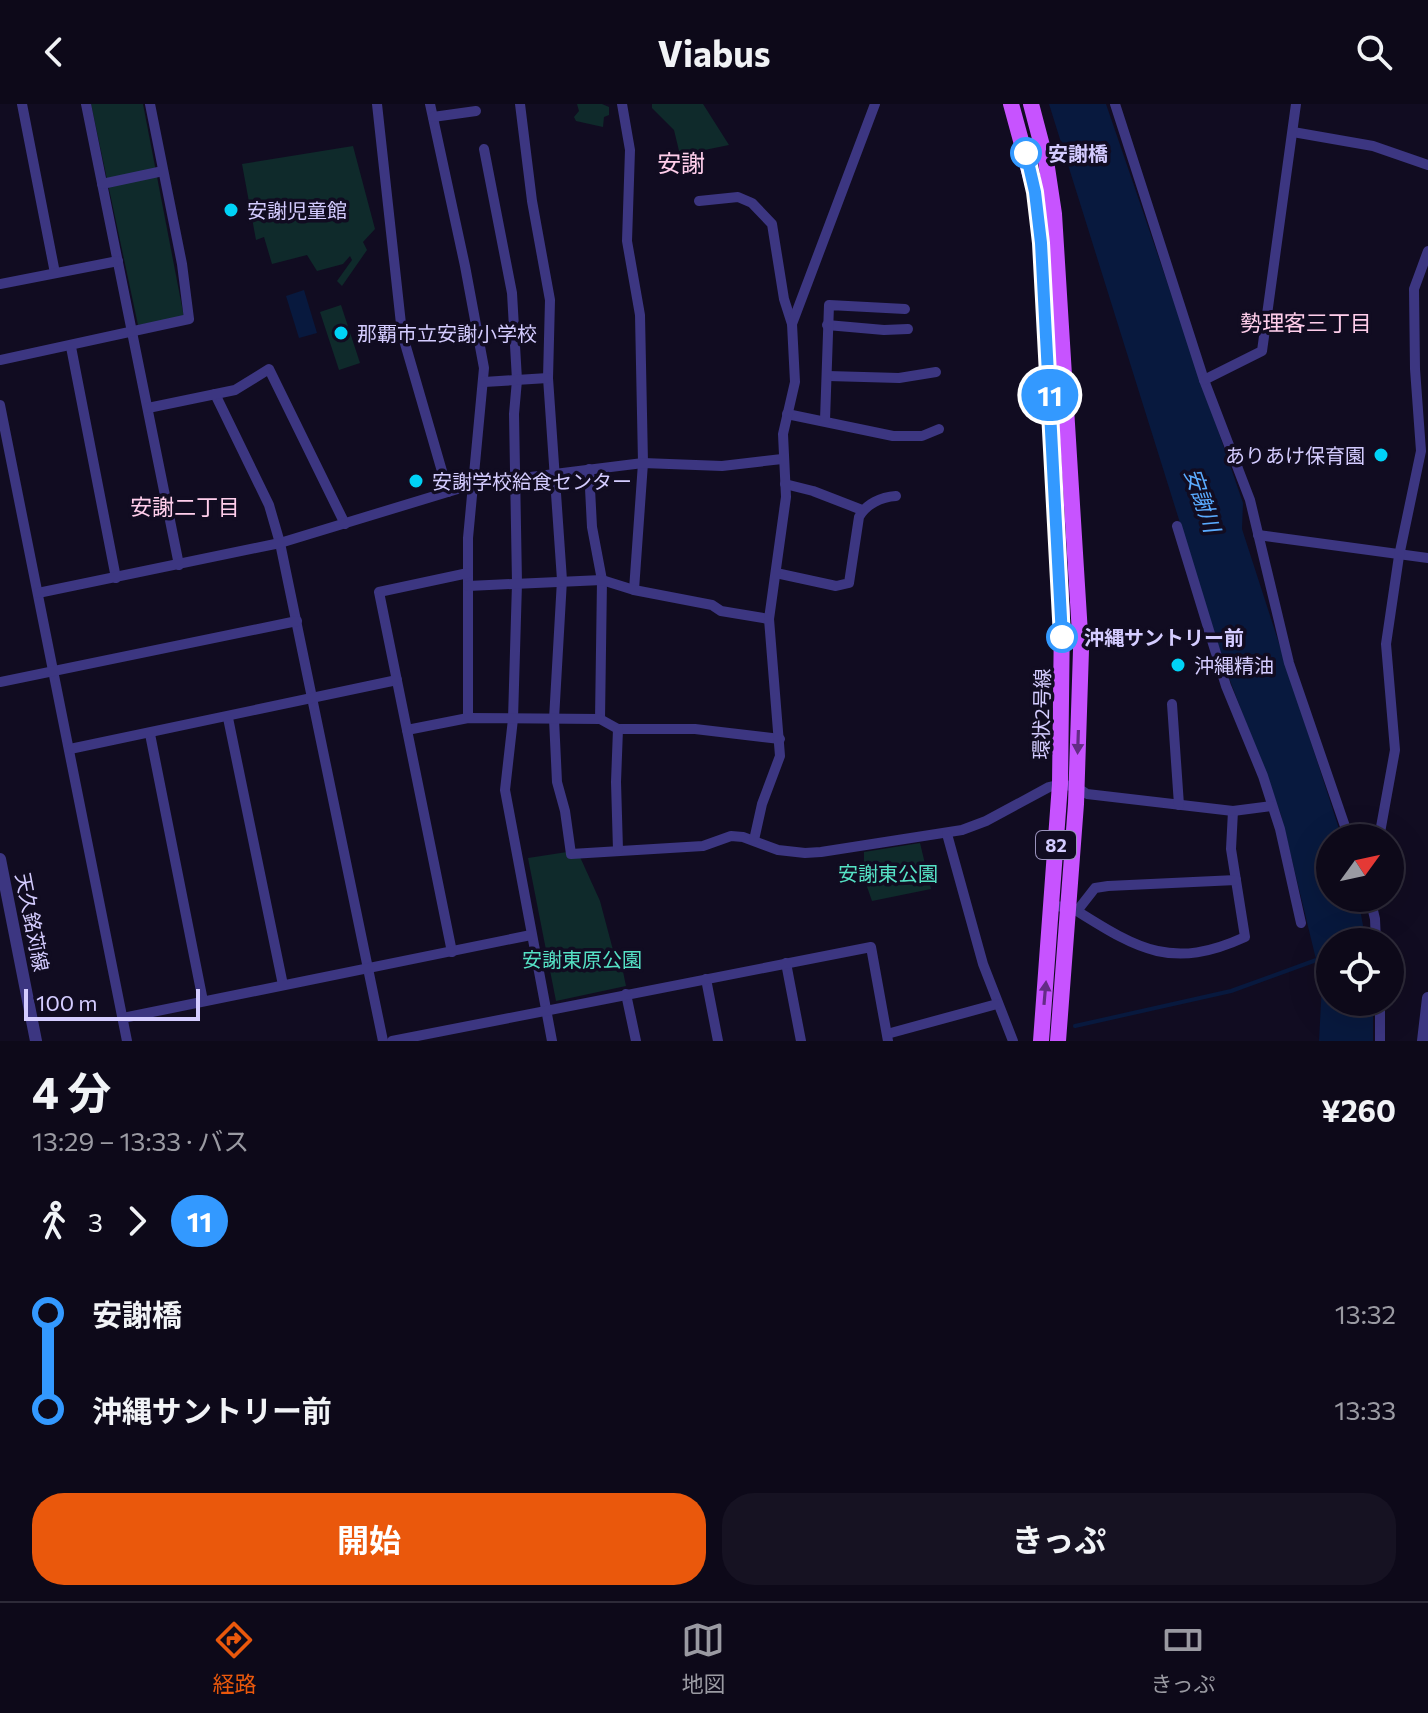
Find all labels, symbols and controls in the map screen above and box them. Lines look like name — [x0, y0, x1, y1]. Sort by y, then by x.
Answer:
icon: back — [32, 30, 76, 74]
text: Viabus — [657, 30, 771, 74]
icon: search — [1352, 30, 1396, 74]
marker: 安謝橋 — [1011, 138, 1041, 168]
place label: 安謝橋 — [1048, 141, 1108, 165]
district label: 安謝 — [657, 148, 705, 177]
place label: 安謝児童館 — [247, 198, 347, 222]
marker: 安謝児童館 — [222, 201, 240, 219]
district label: 勢理客三丁目 — [1240, 309, 1372, 336]
place label: 那覇市立安謝小学校 — [357, 321, 537, 345]
marker: 那覇市立安謝小学校 — [332, 324, 350, 342]
line badge: 11 — [1014, 369, 1086, 421]
text: 11 — [1037, 378, 1063, 412]
place label: ありあけ保育園 — [1225, 443, 1365, 467]
marker: ありあけ保育園 — [1372, 446, 1390, 464]
water label: 安謝川 — [1179, 464, 1227, 537]
place label: 安謝学校給食センター — [432, 469, 632, 493]
marker: 安謝学校給食センター — [407, 472, 425, 490]
district label: 安謝二丁目 — [130, 493, 240, 520]
marker: 沖縄サントリー前 — [1047, 622, 1077, 652]
place label: 沖縄サントリー前 — [1084, 625, 1244, 649]
place label: 沖縄精油 — [1194, 653, 1274, 677]
marker: 沖縄精油 — [1169, 656, 1187, 674]
street label: 環状2号線 — [1028, 668, 1054, 760]
one-way arrow — [1072, 730, 1085, 755]
north arrow — [1316, 824, 1404, 912]
map controls — [1316, 824, 1404, 1016]
road number: 82 — [1036, 831, 1076, 859]
park label: 安謝東公園 — [838, 861, 938, 885]
street label: 天久銘苅線 — [12, 871, 54, 973]
button: locate — [1316, 928, 1404, 1016]
park label: 安謝東原公園 — [522, 947, 642, 971]
one-way arrow — [1039, 980, 1052, 1005]
scale bar — [24, 985, 200, 1021]
text: 100 m — [36, 989, 98, 1016]
text: 4 分 — [32, 1064, 111, 1118]
text: ¥260 — [1321, 1091, 1396, 1128]
text: 13:29 – 13:33 · バス — [32, 1125, 249, 1156]
icon: walk — [32, 1199, 76, 1243]
icon: forward — [115, 1199, 159, 1243]
text: 11 — [187, 1204, 212, 1238]
text: 3 — [88, 1206, 103, 1237]
text: 安謝橋 — [92, 1295, 182, 1332]
text: 13:32 — [1335, 1298, 1396, 1329]
text: 沖縄サントリー前 — [92, 1391, 332, 1428]
text: 13:33 — [1334, 1394, 1396, 1425]
button: 開始 — [32, 1493, 706, 1585]
button: きっぷ — [722, 1493, 1396, 1585]
tab: 経路 — [212, 1618, 256, 1698]
tab: 地図 — [681, 1618, 725, 1698]
tab: きっぷ — [1150, 1618, 1216, 1698]

